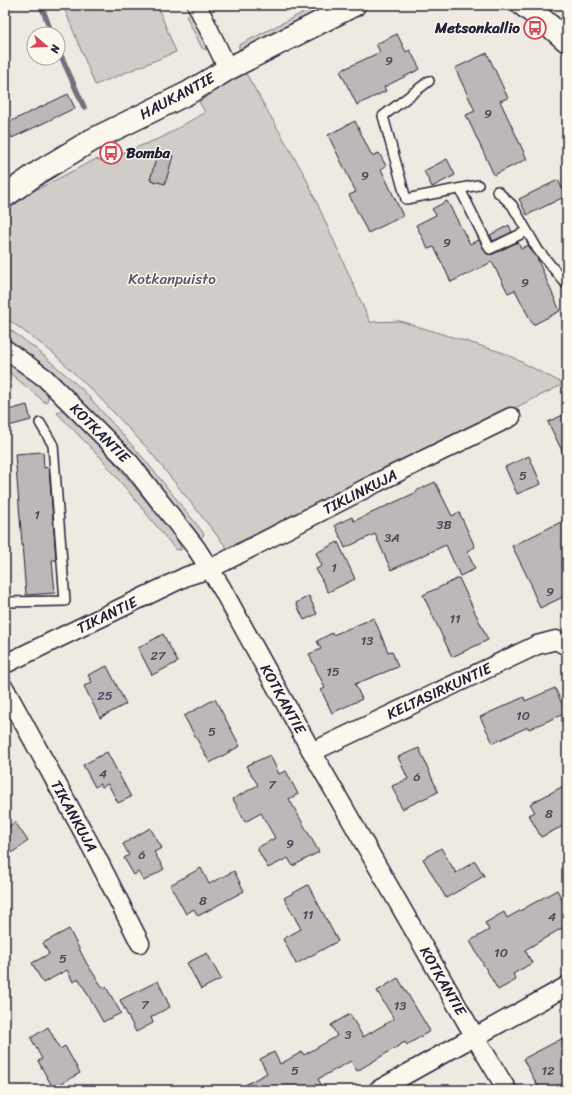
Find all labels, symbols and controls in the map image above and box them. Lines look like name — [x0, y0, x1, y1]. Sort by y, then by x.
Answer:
place label: Metsonkallio — [434, 15, 520, 41]
bus stop icon: Metsonkallio — [522, 15, 548, 41]
north arrow — [26, 26, 66, 66]
text: N — [45, 41, 66, 56]
house number: 9 — [385, 49, 393, 72]
street label: HAUKANTIE — [135, 64, 221, 127]
house number: 9 — [484, 102, 492, 125]
bus stop icon: Bomba — [98, 140, 124, 166]
place label: Bomba — [126, 140, 171, 166]
house number: 9 — [361, 164, 369, 187]
house number: 9 — [443, 231, 451, 254]
park label: Kotkanpuisto — [128, 266, 216, 292]
house number: 9 — [521, 271, 529, 294]
street label: KOTKANTIE — [64, 397, 138, 471]
street label: TIKLINKUJA — [318, 462, 402, 522]
house number: 5 — [519, 464, 527, 487]
house number: 1 — [34, 503, 40, 526]
house number: 3B — [436, 513, 452, 536]
house number: 3A — [384, 526, 400, 549]
house number: 1 — [331, 556, 337, 579]
house number: 9 — [546, 580, 554, 603]
street label: TIKANTIE — [72, 588, 143, 641]
house number: 11 — [449, 607, 461, 630]
house number: 13 — [361, 629, 373, 652]
house number: 27 — [151, 644, 167, 667]
street label: KELTASIRKUNTIE — [382, 655, 497, 727]
street label: KOTKANTIE — [253, 659, 314, 740]
house number: 15 — [326, 660, 340, 683]
house number: 25 — [97, 684, 113, 707]
house number: 10 — [516, 704, 530, 727]
house number: 5 — [208, 720, 216, 743]
house number: 4 — [99, 762, 107, 785]
house number: 6 — [413, 765, 421, 788]
house number: 7 — [268, 773, 277, 796]
street label: TIKANKUJA — [43, 775, 105, 857]
house number: 8 — [545, 802, 553, 825]
house number: 9 — [286, 832, 294, 855]
house number: 6 — [138, 843, 146, 866]
house number: 8 — [199, 889, 207, 912]
house number: 11 — [302, 903, 314, 926]
house number: 4 — [548, 905, 556, 928]
street label: KOTKANTIE — [413, 941, 474, 1022]
house number: 10 — [494, 941, 508, 964]
house number: 5 — [59, 947, 67, 970]
house number: 7 — [141, 993, 150, 1016]
house number: 13 — [394, 994, 406, 1017]
house number: 3 — [344, 1023, 352, 1046]
house number: 5 — [291, 1059, 299, 1082]
house number: 12 — [541, 1059, 555, 1082]

